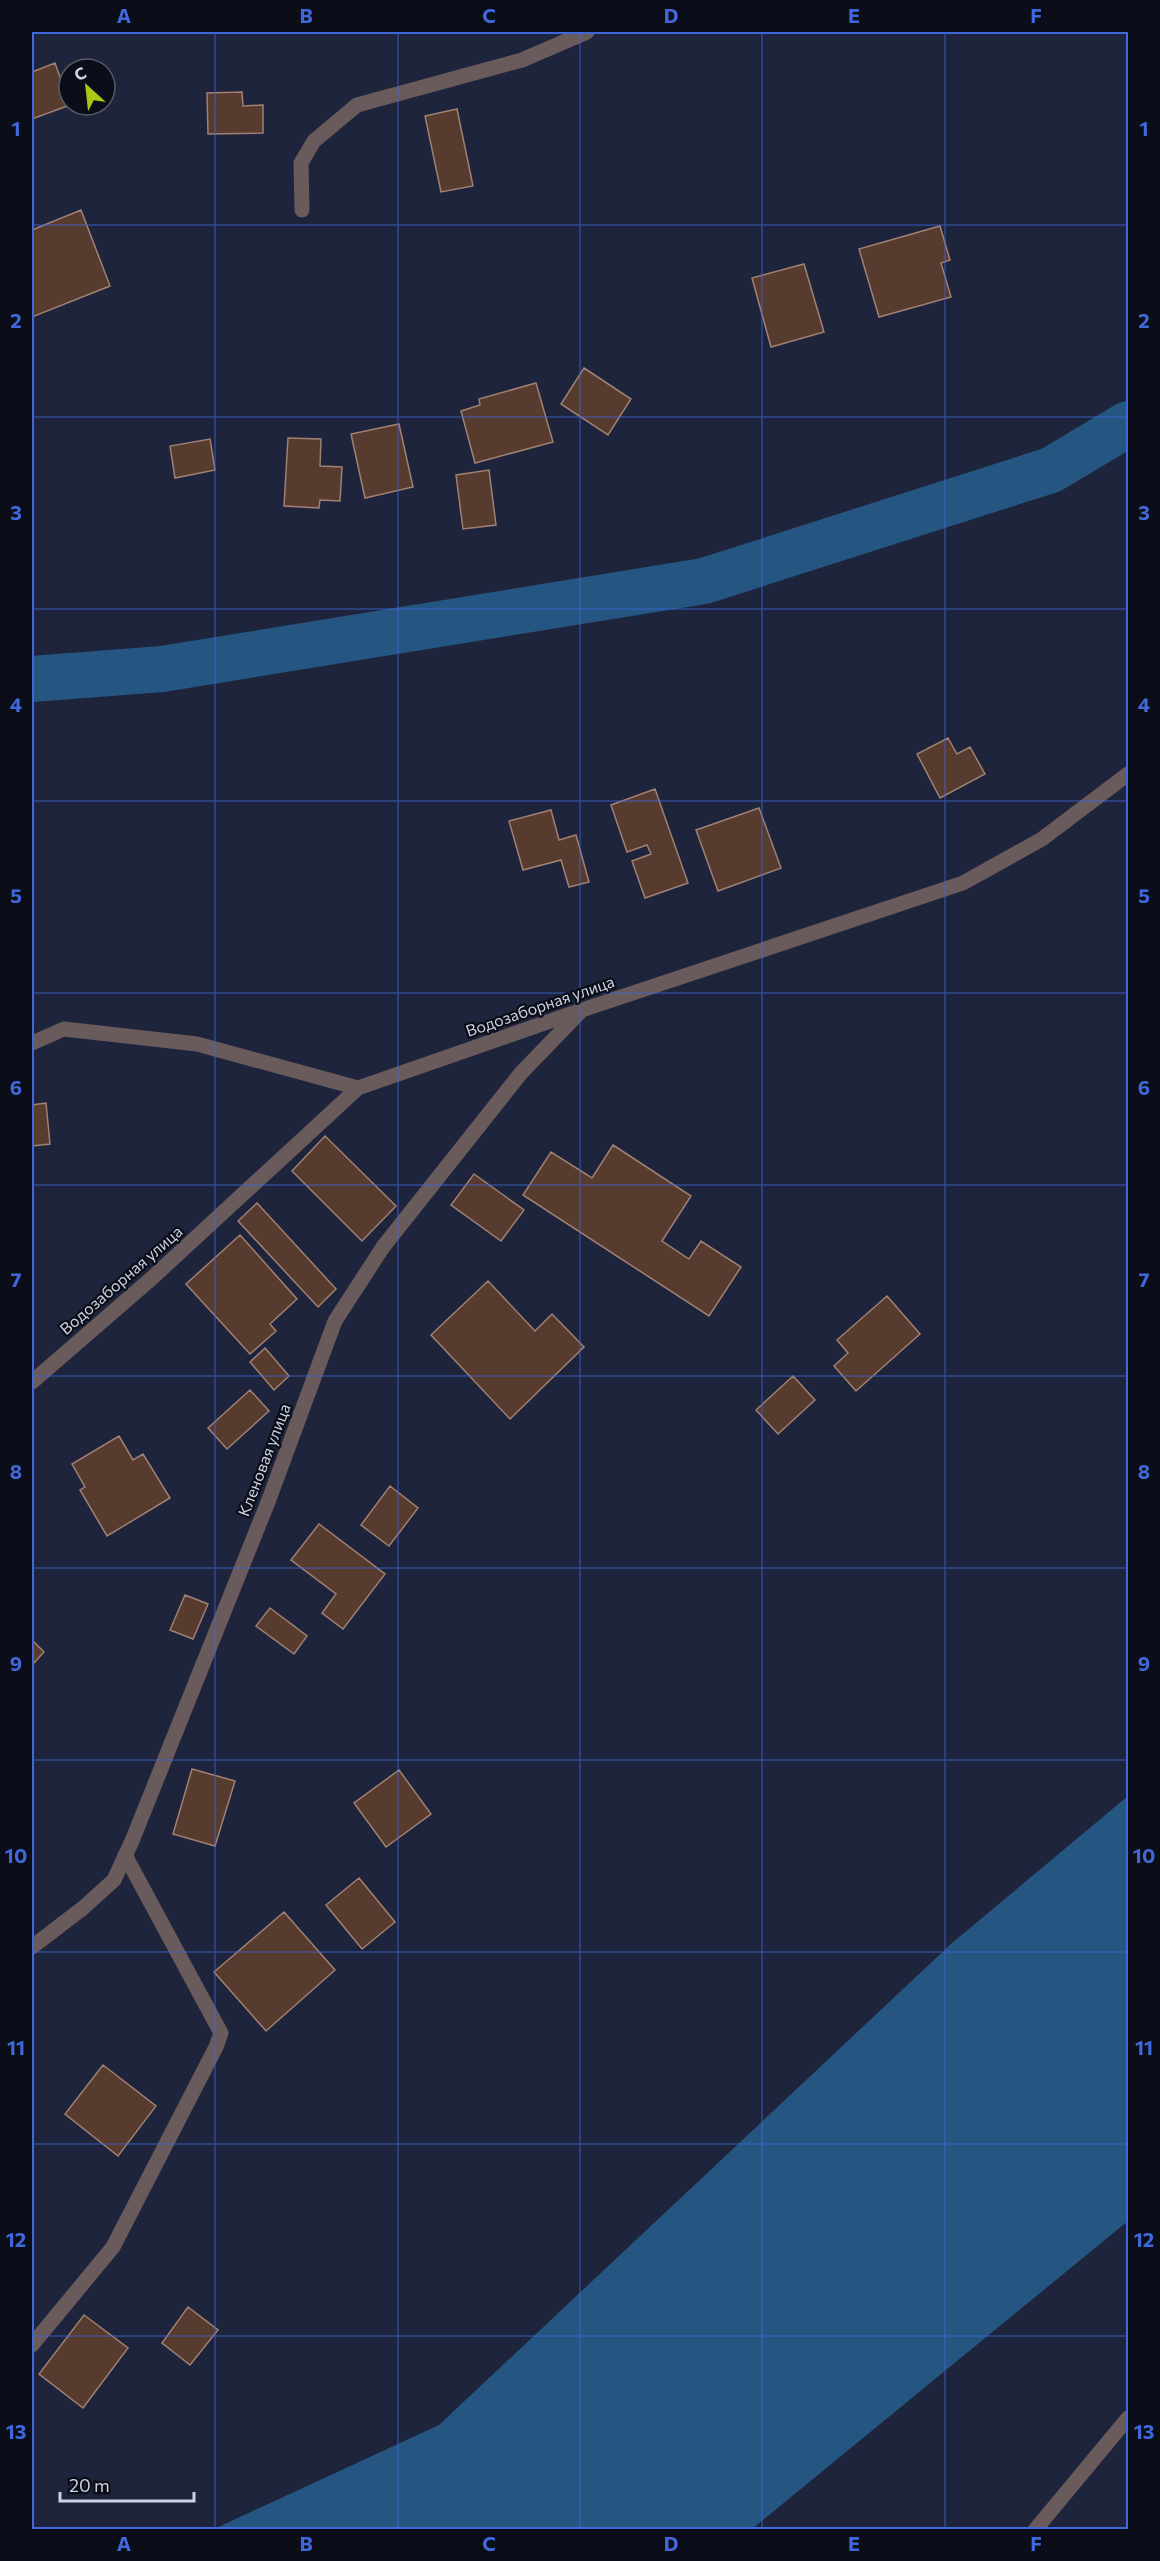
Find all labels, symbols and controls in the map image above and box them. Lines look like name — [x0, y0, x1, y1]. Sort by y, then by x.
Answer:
text: A — [117, 3, 131, 27]
text: B — [299, 3, 313, 27]
text: C — [482, 3, 496, 27]
text: D — [664, 3, 678, 27]
text: E — [848, 3, 860, 27]
text: F — [1030, 3, 1042, 27]
north arrow — [57, 57, 117, 117]
text: С — [71, 62, 89, 84]
text: 1 — [11, 116, 21, 140]
text: 1 — [1139, 116, 1149, 140]
text: 2 — [10, 308, 22, 332]
text: 2 — [1138, 308, 1150, 332]
text: 3 — [10, 500, 22, 524]
text: 3 — [1138, 500, 1150, 524]
text: 4 — [10, 692, 22, 716]
text: 4 — [1138, 692, 1150, 716]
text: 5 — [10, 883, 22, 907]
text: 5 — [1138, 883, 1150, 907]
street label: Водозаборная улица — [463, 971, 617, 1040]
text: 6 — [10, 1075, 22, 1099]
text: 6 — [1138, 1075, 1150, 1099]
street label: Водозаборная улица — [56, 1221, 186, 1338]
text: 7 — [11, 1267, 22, 1291]
text: 7 — [1139, 1267, 1150, 1291]
street label: Кленовая улица — [233, 1401, 294, 1519]
text: 8 — [10, 1459, 22, 1483]
text: 8 — [1138, 1459, 1150, 1483]
text: 9 — [10, 1651, 22, 1675]
text: 9 — [1138, 1651, 1150, 1675]
text: 10 — [5, 1843, 27, 1867]
text: 10 — [1133, 1843, 1155, 1867]
text: 11 — [7, 2035, 25, 2059]
text: 11 — [1135, 2035, 1153, 2059]
text: 12 — [6, 2227, 26, 2251]
text: 12 — [1134, 2227, 1154, 2251]
text: 13 — [6, 2419, 26, 2443]
text: 13 — [1134, 2419, 1154, 2443]
scale bar — [60, 2465, 194, 2503]
text: 20 m — [69, 2474, 110, 2496]
text: A — [117, 2531, 131, 2555]
text: B — [299, 2531, 313, 2555]
text: C — [482, 2531, 496, 2555]
text: D — [664, 2531, 678, 2555]
text: E — [848, 2531, 860, 2555]
text: F — [1030, 2531, 1042, 2555]

